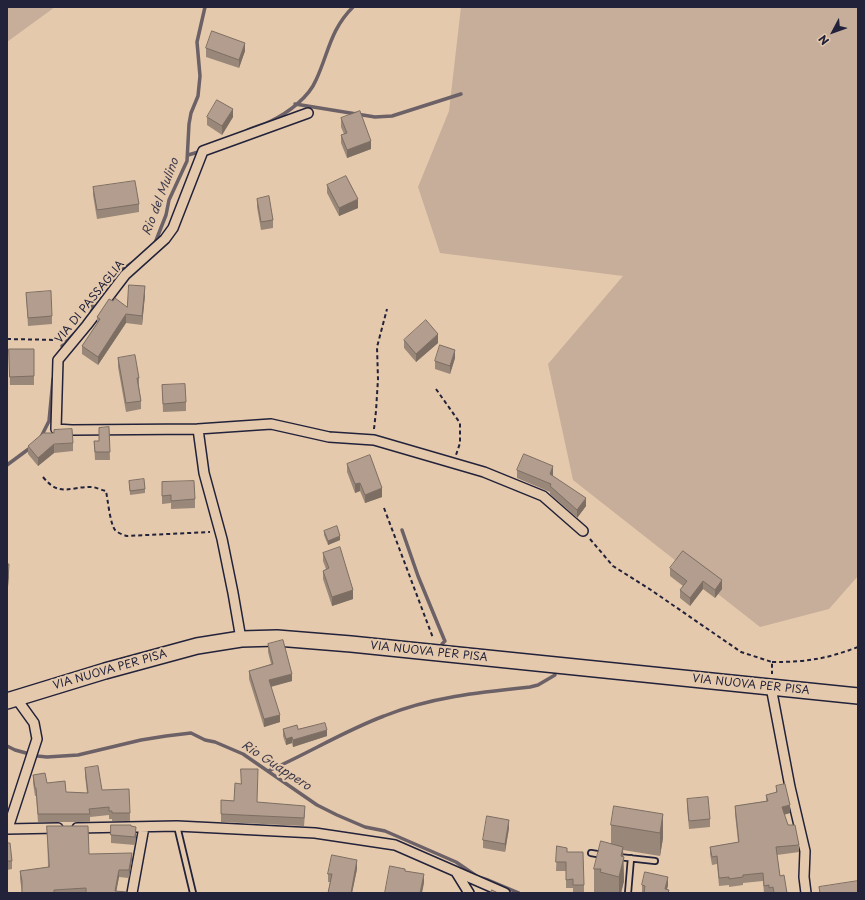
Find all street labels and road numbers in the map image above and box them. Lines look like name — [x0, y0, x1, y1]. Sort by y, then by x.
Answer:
street label: VIA DI PASSAGLIA — [53, 258, 127, 346]
street label: VIA NUOVA PER PISA — [370, 639, 488, 665]
street label: VIA NUOVA PER PISA — [52, 647, 168, 693]
street label: VIA NUOVA PER PISA — [692, 672, 810, 698]

